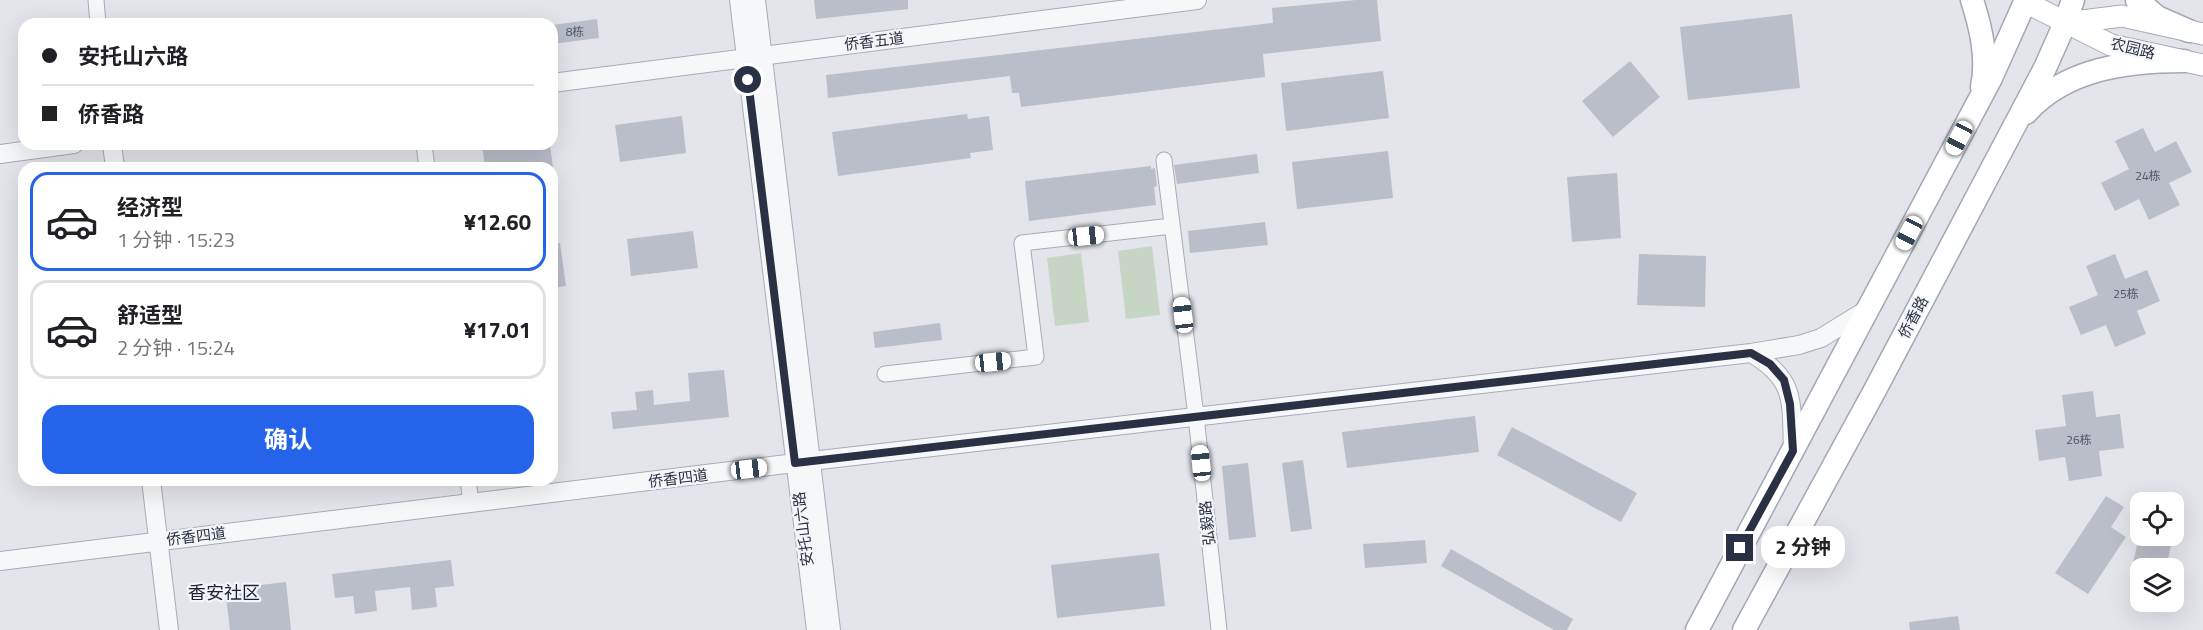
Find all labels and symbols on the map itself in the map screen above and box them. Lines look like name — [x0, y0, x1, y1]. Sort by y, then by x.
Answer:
house number: 8栋 — [566, 22, 584, 41]
street label: 侨香五道 — [843, 26, 905, 56]
street label: 农园路 — [2108, 31, 2158, 65]
route start — [734, 66, 761, 93]
car — [1943, 118, 1975, 158]
house number: 24栋 — [2135, 166, 2161, 185]
car — [1893, 213, 1925, 253]
car — [1067, 225, 1105, 247]
house number: 25栋 — [2113, 284, 2139, 303]
street label: 侨香路 — [1892, 292, 1934, 342]
car — [1172, 296, 1194, 334]
car — [974, 351, 1012, 373]
house number: 26栋 — [2066, 430, 2092, 449]
car — [1190, 444, 1212, 482]
car — [730, 458, 768, 480]
street label: 侨香四道 — [647, 463, 709, 493]
street label: 安托山六路 — [787, 490, 819, 568]
street label: 弘毅路 — [1193, 499, 1221, 547]
street label: 侨香四道 — [165, 521, 227, 551]
callout: 2 分钟 — [1761, 527, 1845, 569]
route end — [1726, 534, 1753, 561]
district label: 香安社区 — [188, 579, 260, 606]

